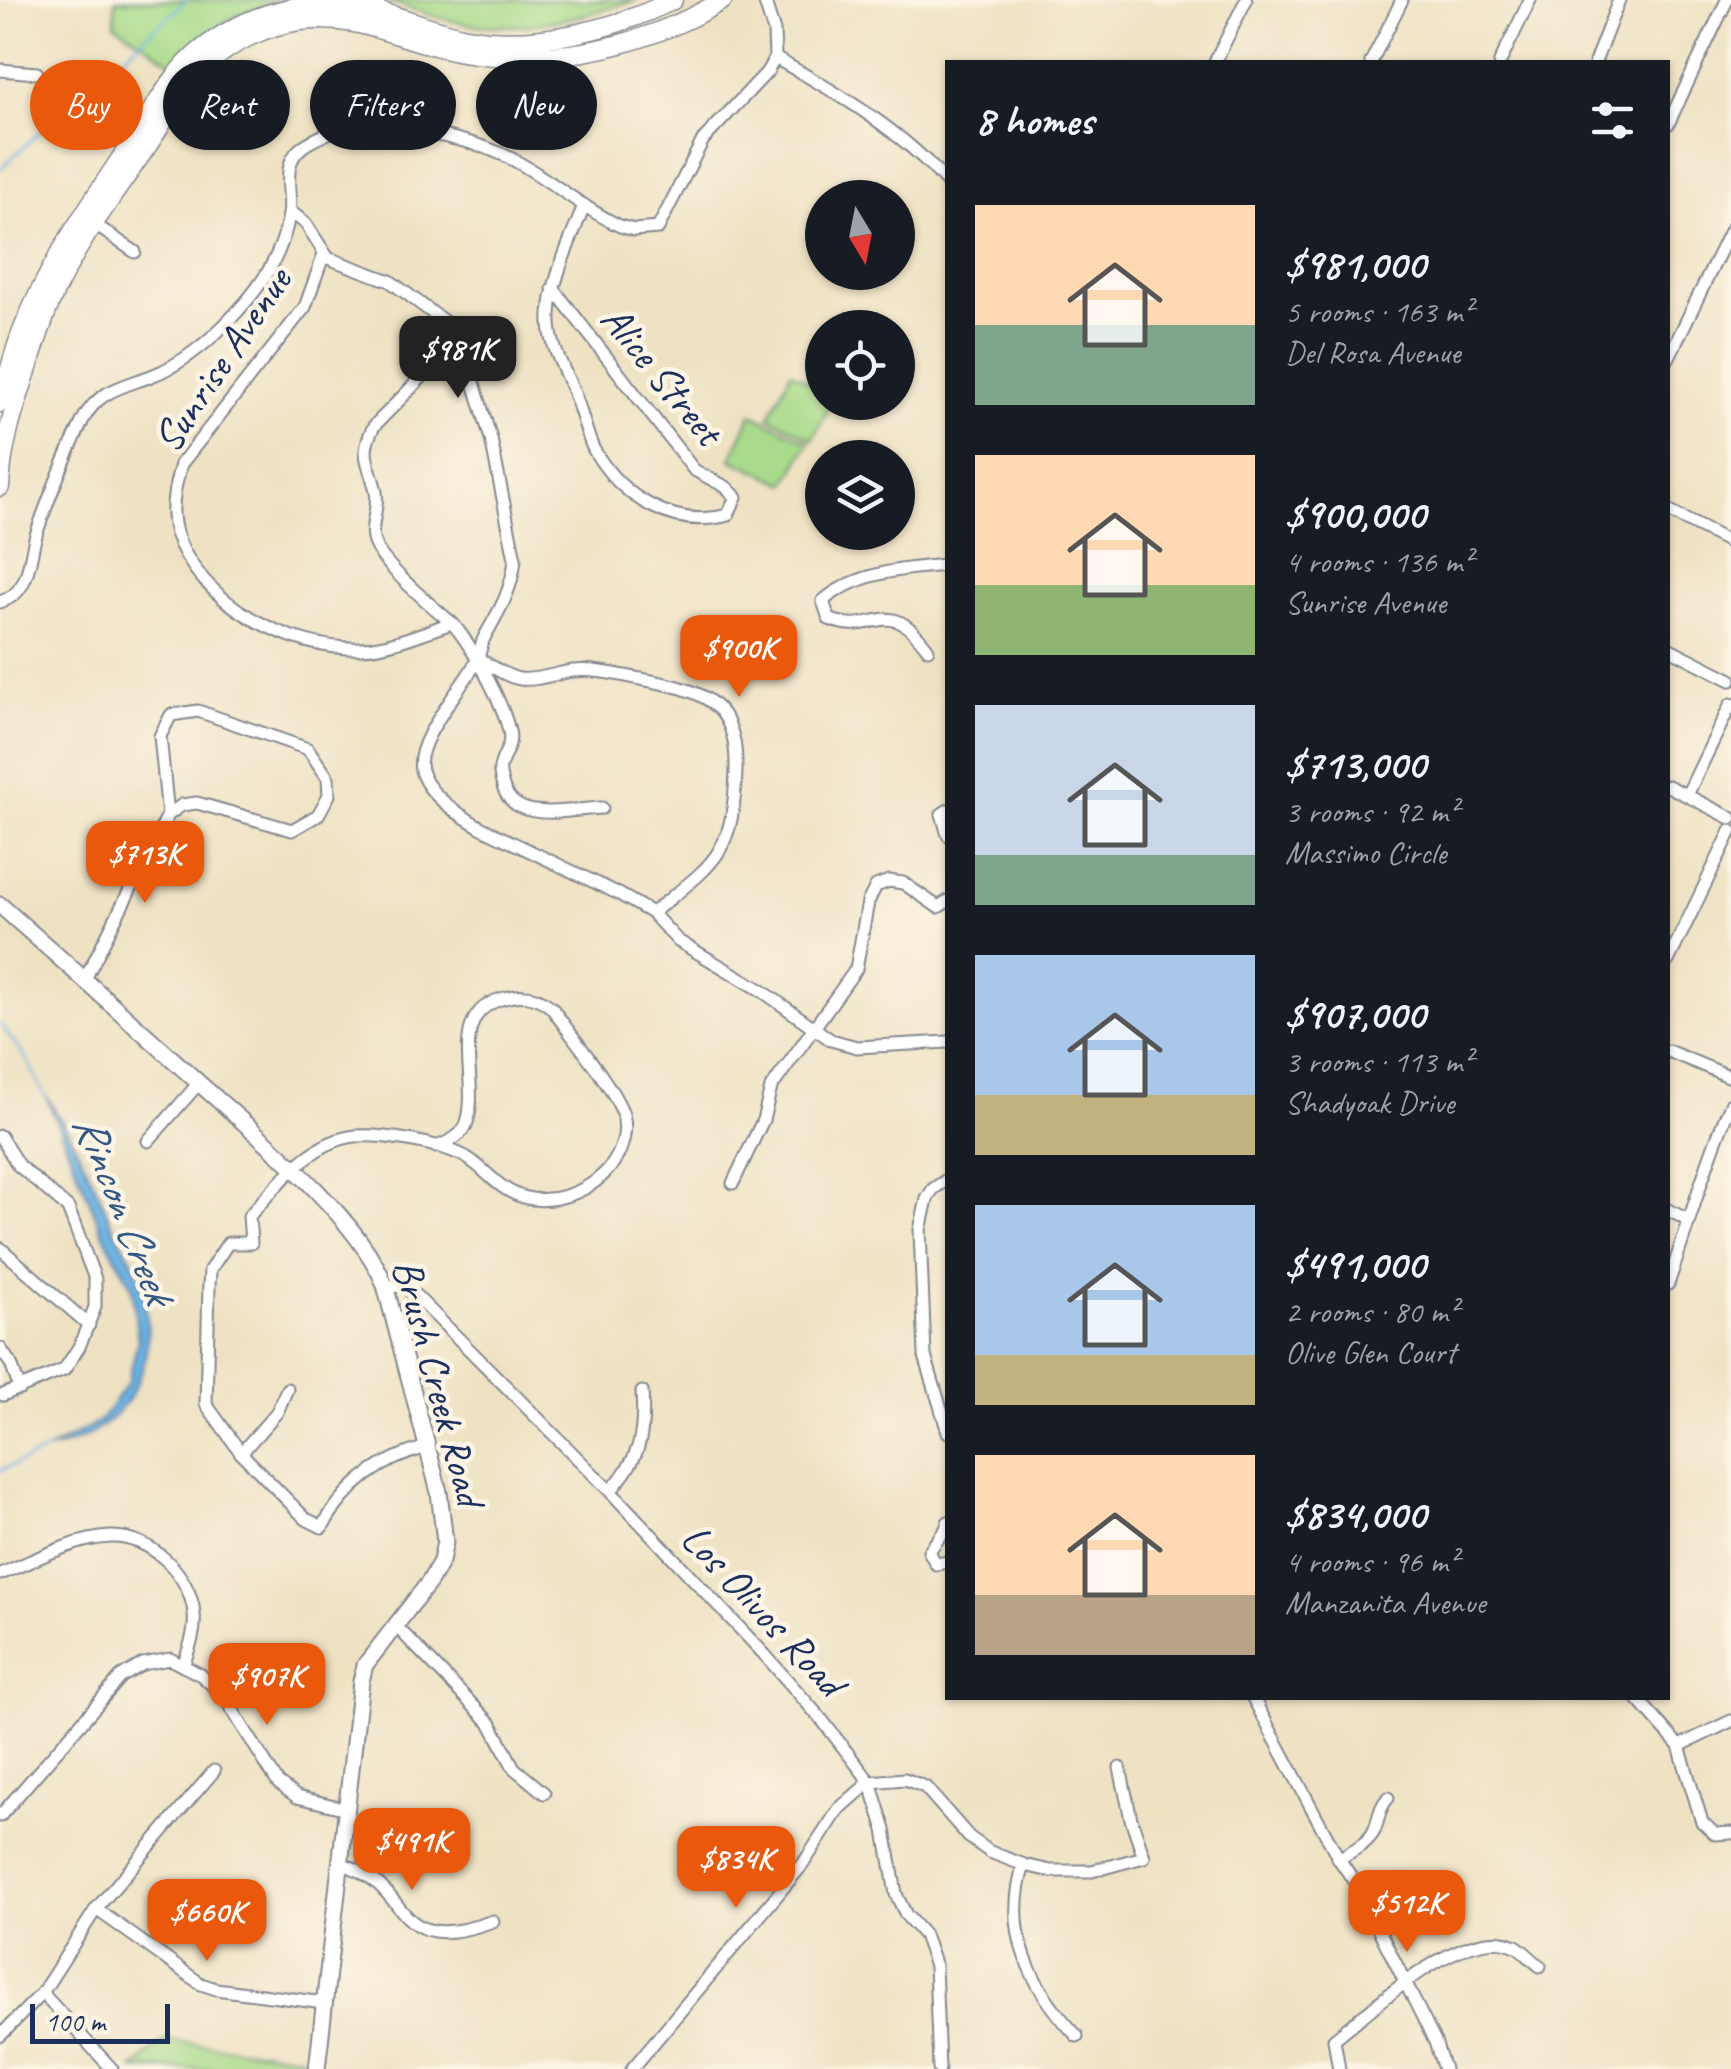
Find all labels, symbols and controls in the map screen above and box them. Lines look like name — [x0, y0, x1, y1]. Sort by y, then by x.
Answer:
chip: Buy — [30, 60, 143, 150]
chip: Rent — [163, 60, 290, 150]
chip: Filters — [310, 60, 456, 150]
chip: New — [476, 60, 597, 150]
icon: filters — [1585, 93, 1640, 148]
text: 8 homes — [975, 94, 1094, 147]
north arrow — [805, 180, 915, 290]
map controls — [805, 180, 915, 550]
text: $981,000 — [1285, 238, 1425, 291]
icon: home — [1055, 245, 1175, 365]
street label: Sunrise Avenue — [141, 255, 305, 462]
text: 5 rooms · 163 m² — [1285, 291, 1472, 332]
street label: Alice Street — [589, 294, 737, 459]
button: locate — [805, 310, 915, 420]
pin: $981K — [388, 316, 528, 401]
text: $981K — [421, 328, 495, 369]
text: Del Rosa Avenue — [1285, 332, 1460, 373]
button: layers — [805, 440, 915, 550]
text: $900,000 — [1285, 488, 1425, 541]
icon: home — [1055, 495, 1175, 615]
text: 4 rooms · 136 m² — [1285, 541, 1472, 582]
text: Sunrise Avenue — [1285, 582, 1446, 623]
pin: $900K — [669, 615, 809, 700]
text: $900K — [702, 627, 776, 668]
text: $713,000 — [1285, 738, 1425, 791]
icon: home — [1055, 745, 1175, 865]
text: 3 rooms · 92 m² — [1285, 791, 1458, 832]
pin: $713K — [75, 821, 215, 906]
text: Massimo Circle — [1285, 832, 1446, 873]
text: $713K — [108, 833, 182, 874]
text: $907,000 — [1285, 988, 1425, 1041]
icon: home — [1055, 995, 1175, 1115]
text: 3 rooms · 113 m² — [1285, 1041, 1472, 1082]
text: Shadyoak Drive — [1285, 1082, 1454, 1123]
water label: Rincon Creek — [60, 1106, 190, 1317]
text: $491,000 — [1285, 1238, 1425, 1291]
icon: home — [1055, 1245, 1175, 1365]
street label: Brush Creek Road — [380, 1253, 498, 1517]
text: 2 rooms · 80 m² — [1285, 1291, 1458, 1332]
text: Olive Glen Court — [1285, 1332, 1456, 1373]
text: $834,000 — [1285, 1488, 1426, 1541]
icon: home — [1055, 1495, 1175, 1615]
street label: Los Olivos Road — [670, 1513, 861, 1712]
text: 4 rooms · 96 m² — [1285, 1541, 1458, 1582]
text: Manzanita Avenue — [1285, 1582, 1486, 1623]
pin: $907K — [197, 1643, 337, 1728]
text: $907K — [230, 1655, 304, 1696]
pin: $491K — [342, 1808, 482, 1893]
text: $491K — [375, 1820, 449, 1861]
pin: $834K — [666, 1826, 806, 1911]
text: $834K — [699, 1838, 773, 1879]
pin: $512K — [1337, 1870, 1477, 1955]
pin: $660K — [137, 1879, 277, 1964]
text: $512K — [1370, 1882, 1444, 1923]
text: $660K — [169, 1891, 245, 1932]
scale bar — [30, 1999, 170, 2044]
text: 100 m — [45, 2004, 105, 2039]

